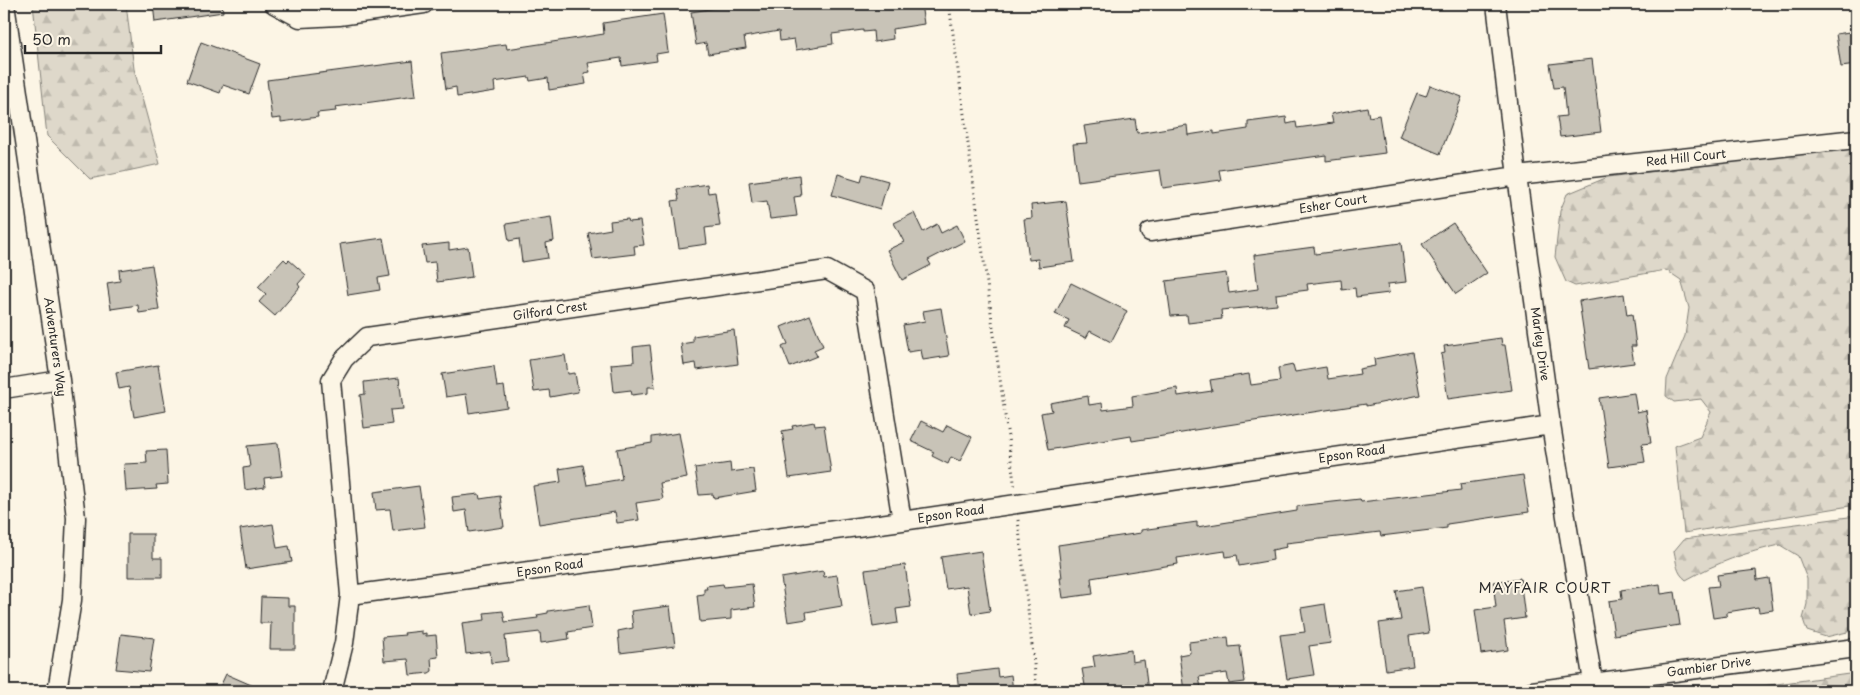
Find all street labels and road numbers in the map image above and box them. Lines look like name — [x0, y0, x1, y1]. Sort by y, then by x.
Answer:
street label: Red Hill Court — [1645, 144, 1727, 170]
street label: Esher Court — [1298, 189, 1368, 217]
street label: Adventurers Way — [40, 296, 72, 398]
street label: Gilford Crest — [512, 296, 588, 324]
street label: Marley Drive — [1527, 306, 1555, 382]
street label: Epson Road — [1317, 439, 1386, 467]
street label: Epson Road — [916, 499, 985, 527]
street label: Epson Road — [515, 553, 584, 581]
street label: Gambier Drive — [1666, 651, 1752, 681]

